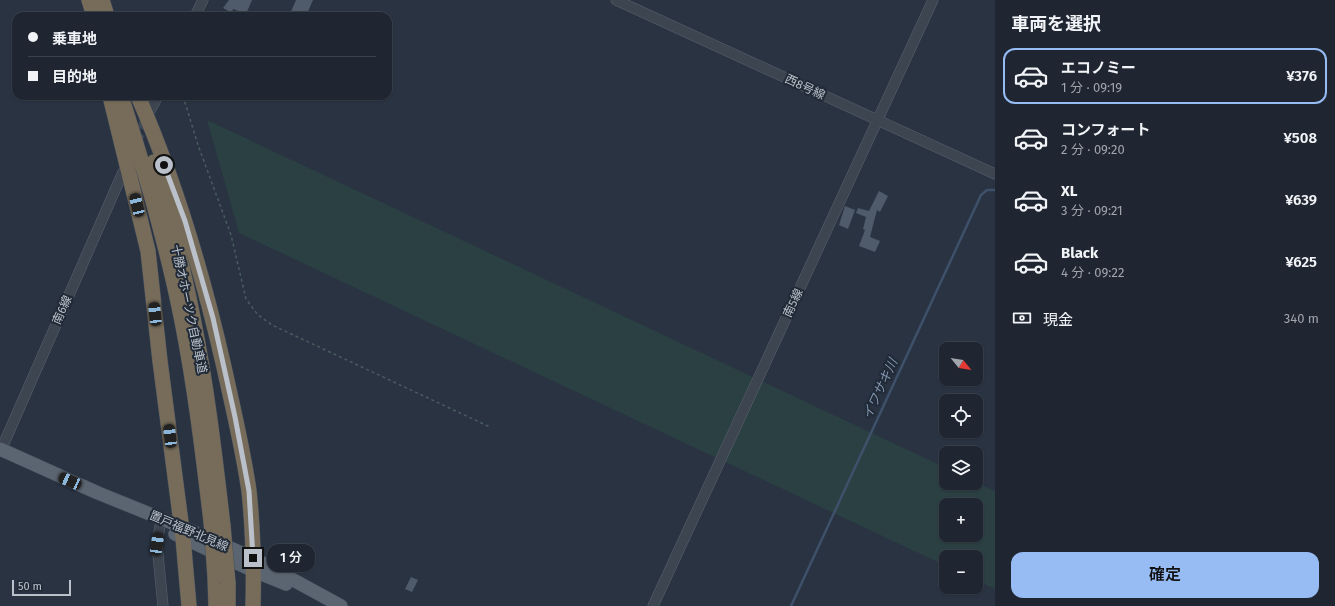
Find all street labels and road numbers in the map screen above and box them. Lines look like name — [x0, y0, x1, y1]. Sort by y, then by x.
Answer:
street label: 西8号線 — [783, 72, 827, 102]
street label: 十勝オホーツク自動車道 — [168, 243, 210, 375]
street label: 南5線 — [780, 286, 806, 320]
street label: 南6線 — [49, 293, 75, 327]
street label: 置戸福野北見線 — [148, 508, 230, 554]

